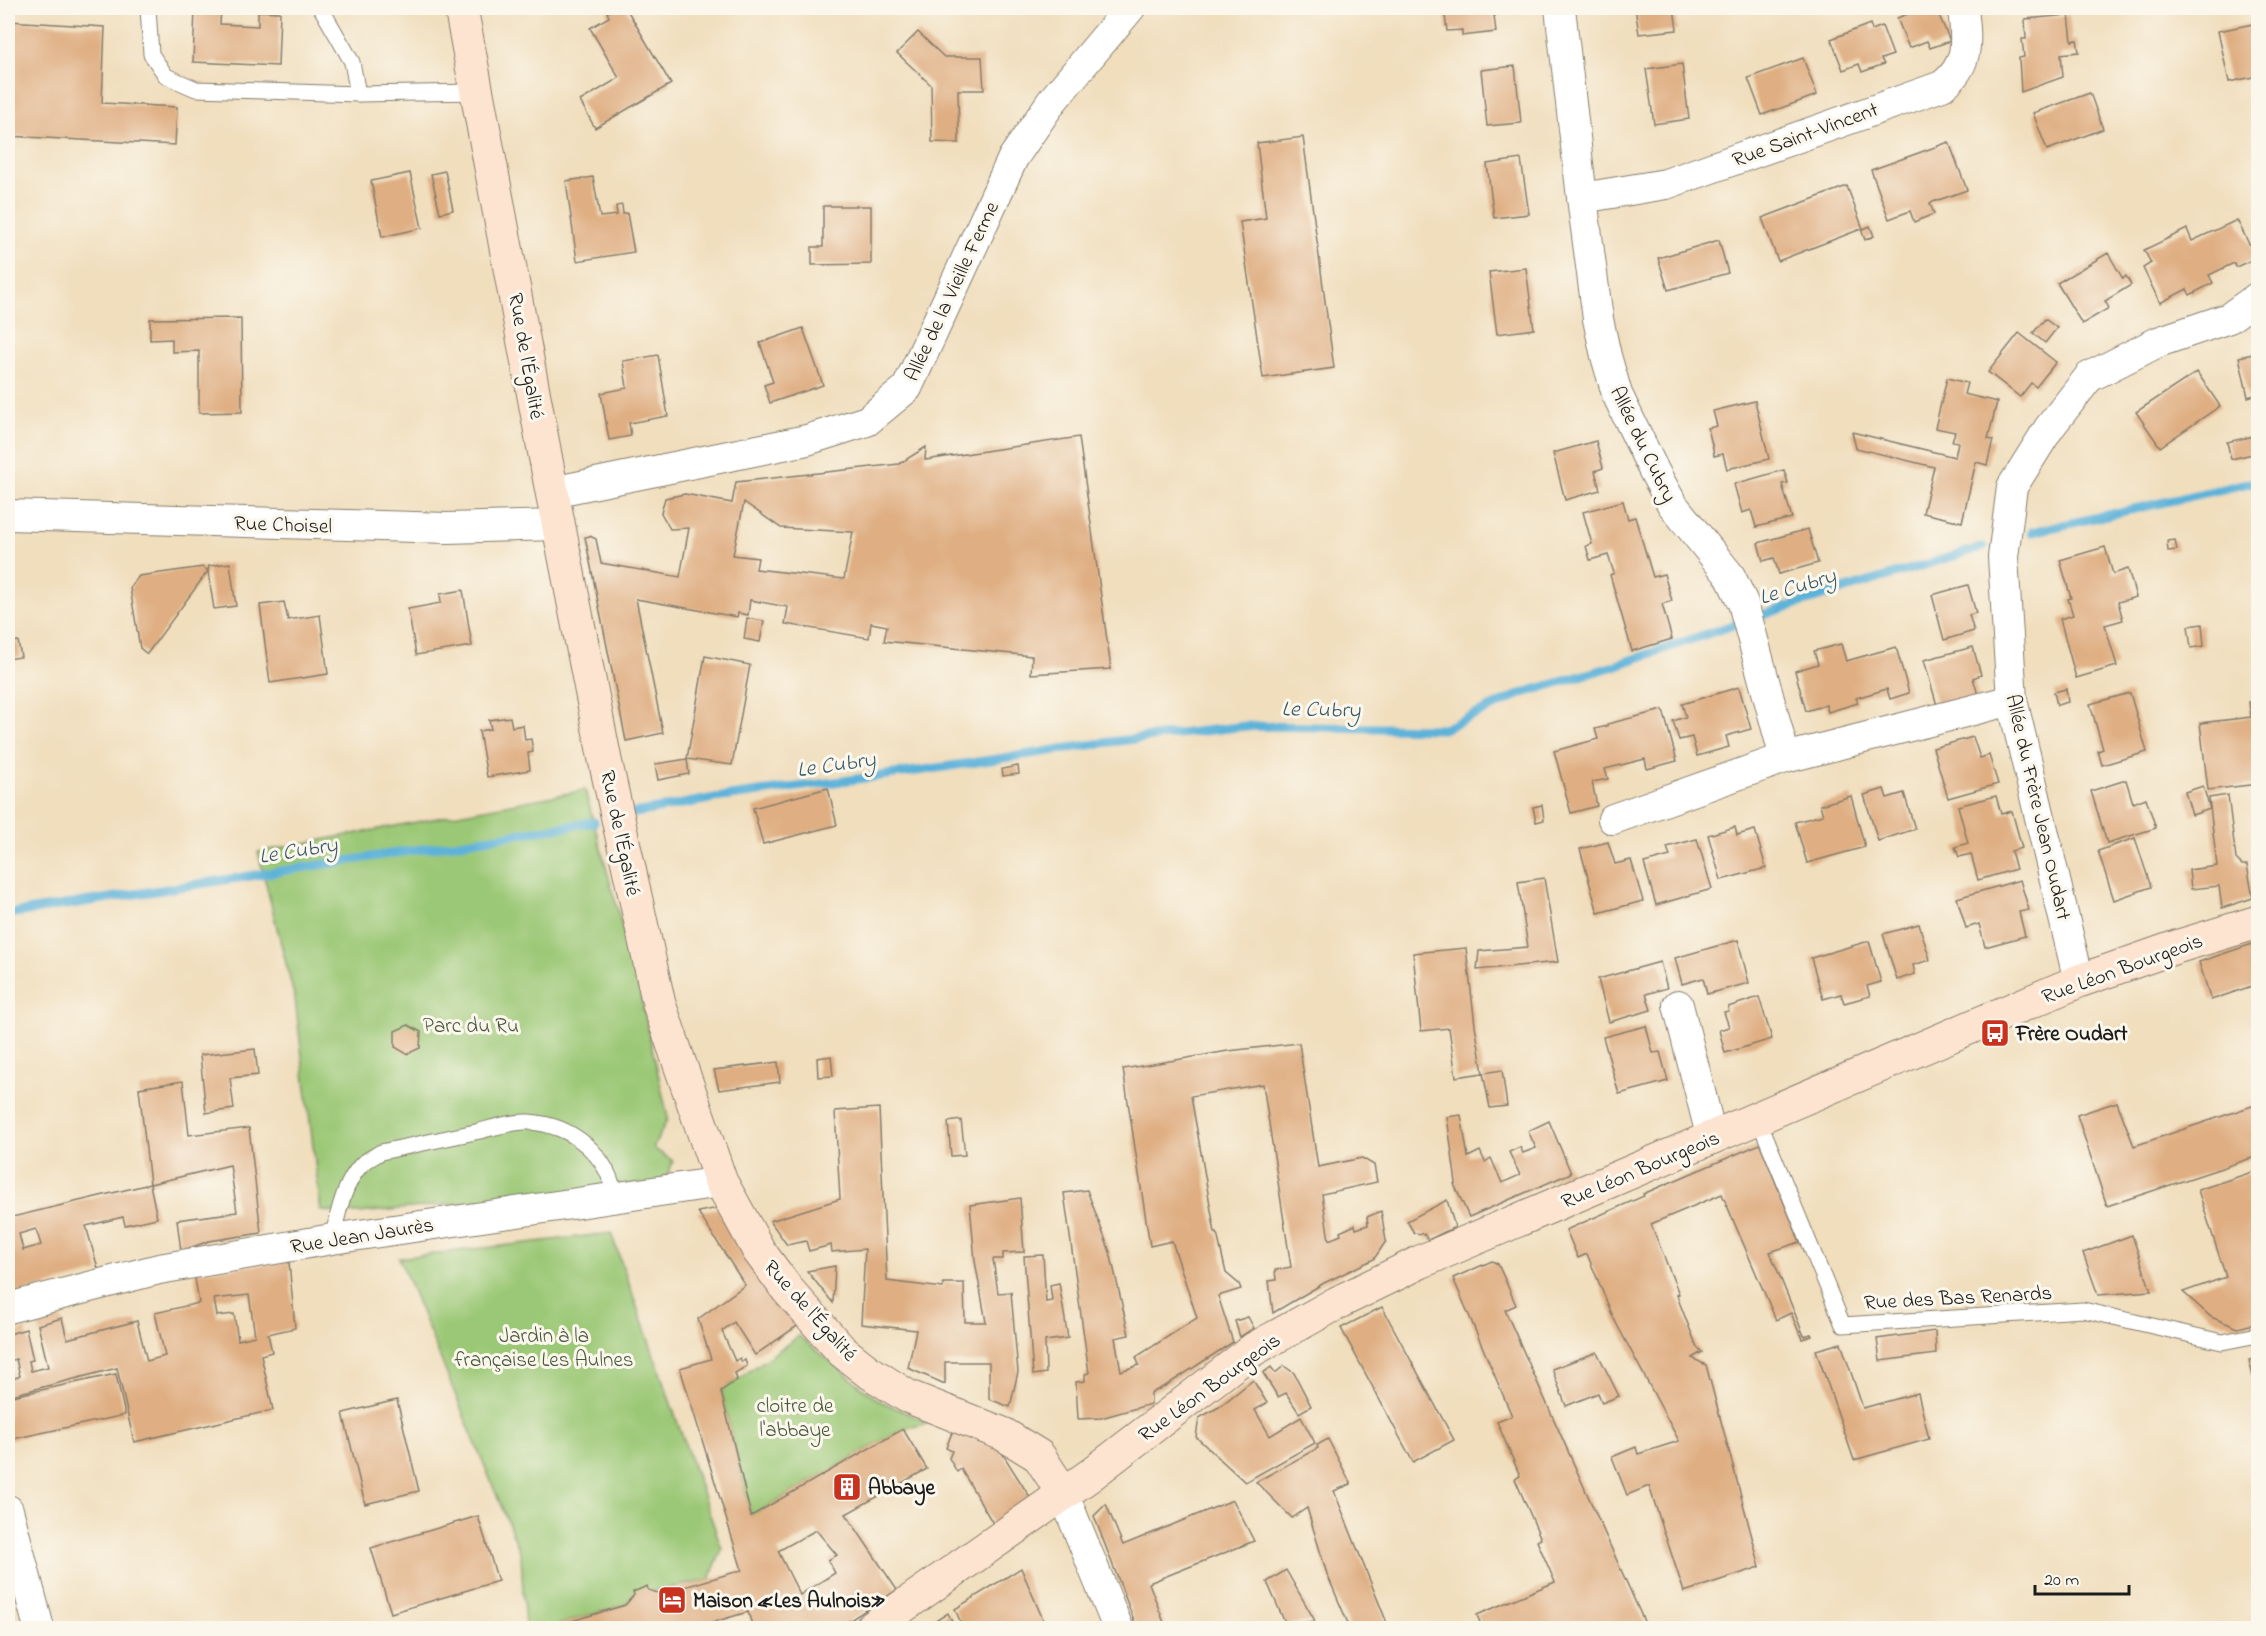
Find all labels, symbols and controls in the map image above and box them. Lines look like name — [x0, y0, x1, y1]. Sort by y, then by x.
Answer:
street label: Rue Saint-Vincent — [1729, 96, 1883, 176]
street label: Allée de la Vieille Ferme — [898, 196, 1008, 387]
street label: Rue de l'Égalité — [497, 291, 551, 423]
street label: Allée du Cubry — [1599, 382, 1683, 509]
street label: Rue Choisel — [233, 509, 332, 543]
water label: Le Cubry — [1756, 561, 1841, 615]
street label: Allée du Frère Jean Oudart — [1996, 691, 2078, 923]
water label: Le Cubry — [1281, 694, 1361, 728]
water label: Le Cubry — [795, 745, 878, 787]
street label: Rue de l'Égalité — [589, 768, 647, 900]
water label: Le Cubry — [257, 830, 341, 874]
street label: Rue Léon Bourgeois — [2038, 927, 2208, 1015]
park label: Parc du Ru — [423, 1012, 519, 1042]
bus stop icon: Frère Oudart — [1979, 1017, 2011, 1049]
place label: Frère Oudart — [2015, 1020, 2128, 1050]
street label: Rue Léon Bourgeois — [1557, 1124, 1726, 1220]
street label: Rue Jean Jaurès — [288, 1211, 436, 1263]
street label: Rue de l'Égalité — [754, 1254, 864, 1371]
street label: Rue des Bas Renards — [1863, 1279, 2053, 1319]
park label: Jardin à la française Les Aulnes — [454, 1322, 634, 1376]
street label: Rue Léon Bourgeois — [1133, 1327, 1289, 1452]
park label: cloitre de l'abbaye — [757, 1392, 834, 1448]
building icon: Abbaye — [831, 1471, 863, 1503]
place label: Abbaye — [868, 1474, 935, 1506]
scale bar — [2035, 1558, 2130, 1596]
text: 20 m — [2044, 1568, 2079, 1594]
hotel icon: Maison «Les Aulnois» — [656, 1584, 688, 1616]
place label: Maison «Les Aulnois» — [693, 1587, 885, 1617]

